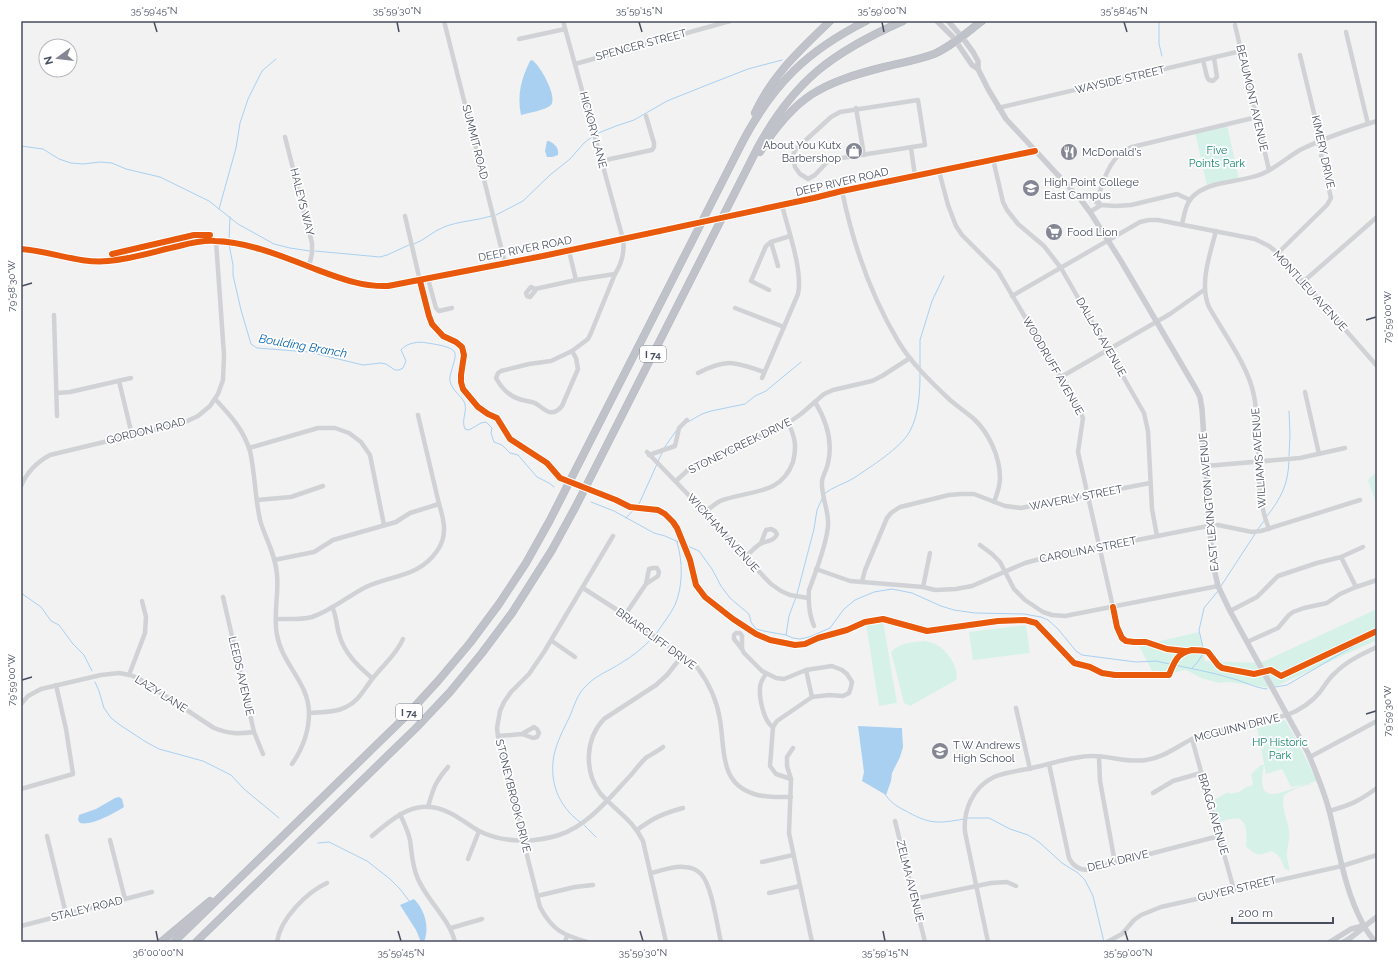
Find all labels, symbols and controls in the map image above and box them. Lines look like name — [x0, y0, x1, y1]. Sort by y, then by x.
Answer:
text: 35°59'45"N — [130, 5, 178, 16]
text: 35°59'30"N — [373, 5, 421, 16]
text: 35°59'15"N — [616, 5, 662, 16]
text: 35°59'00"N — [857, 5, 907, 16]
text: 35°58'45"N — [1100, 5, 1148, 16]
street label: SPENCER STREET — [594, 27, 688, 63]
north arrow — [38, 38, 78, 78]
street label: BEAUMONT AVENUE — [1233, 43, 1271, 153]
text: N — [41, 55, 56, 66]
street label: WAYSIDE STREET — [1074, 63, 1166, 97]
street label: HICKORY LANE — [577, 90, 610, 170]
street label: SUMMIT ROAD — [459, 103, 491, 181]
street label: KIMERY DRIVE — [1309, 114, 1337, 190]
place label: About You Kutx Barbershop — [763, 139, 841, 165]
shop icon: About You Kutx Barbershop — [844, 141, 864, 161]
restaurant icon: McDonald's — [1059, 142, 1079, 162]
park label: Five Points Park — [1189, 144, 1245, 170]
place label: McDonald's — [1082, 146, 1142, 159]
street label: DEEP RIVER ROAD — [794, 165, 890, 199]
street label: HALEYS WAY — [287, 167, 317, 237]
place label: High Point College East Campus — [1044, 176, 1139, 202]
school or university icon: High Point College East Campus — [1021, 178, 1041, 198]
supermarket icon: Food Lion — [1044, 222, 1064, 242]
place label: Food Lion — [1067, 226, 1118, 239]
street label: DEEP RIVER ROAD — [477, 234, 573, 264]
street label: MONTLIEU AVENUE — [1270, 248, 1350, 334]
text: 79°58'30"W — [6, 260, 17, 312]
text: 79°59'00"W — [1382, 291, 1393, 343]
street label: DALLAS AVENUE — [1073, 295, 1129, 379]
street label: WOODRUFF AVENUE — [1020, 315, 1086, 417]
water label: Boulding Branch — [258, 331, 349, 361]
road number: I 74 — [640, 346, 666, 362]
street label: WILLIAMS AVENUE — [1249, 407, 1269, 509]
street label: GORDON ROAD — [105, 415, 187, 447]
street label: STONEYCREEK DRIVE — [686, 415, 794, 477]
street label: EAST LEXINGTON AVENUE — [1196, 432, 1222, 572]
street label: WAVERLY STREET — [1028, 483, 1124, 513]
street label: WICKHAM AVENUE — [684, 491, 762, 575]
street label: CAROLINA STREET — [1038, 534, 1138, 566]
street label: BRIARCLIFF DRIVE — [613, 606, 699, 673]
street label: LEEDS AVENUE — [226, 635, 257, 717]
text: 79°59'00"W — [6, 654, 17, 706]
street label: LAZY LANE — [132, 673, 190, 715]
text: 79°59'30"W — [1382, 685, 1393, 737]
road number: I 74 — [396, 704, 422, 720]
street label: MCGUINN DRIVE — [1193, 711, 1281, 745]
park label: HP Historic Park — [1252, 736, 1308, 762]
street label: STONEYBROOK DRIVE — [493, 738, 533, 854]
place label: T W Andrews High School — [953, 739, 1020, 765]
school or university icon: T W Andrews High School — [930, 741, 950, 761]
street label: BRAGG AVENUE — [1195, 772, 1231, 857]
street label: ZELMA AVENUE — [894, 839, 927, 923]
street label: DELK DRIVE — [1086, 848, 1150, 874]
street label: GUYER STREET — [1196, 874, 1278, 904]
street label: STALEY ROAD — [50, 894, 124, 924]
scale bar — [1232, 899, 1333, 925]
text: 200 m — [1238, 906, 1273, 920]
text: 36°00'00"N — [133, 947, 183, 958]
text: 35°59'45"N — [377, 947, 425, 958]
text: 35°59'30"N — [619, 947, 667, 958]
text: 35°59'15"N — [862, 947, 908, 958]
text: 35°59'00"N — [1103, 947, 1153, 958]

